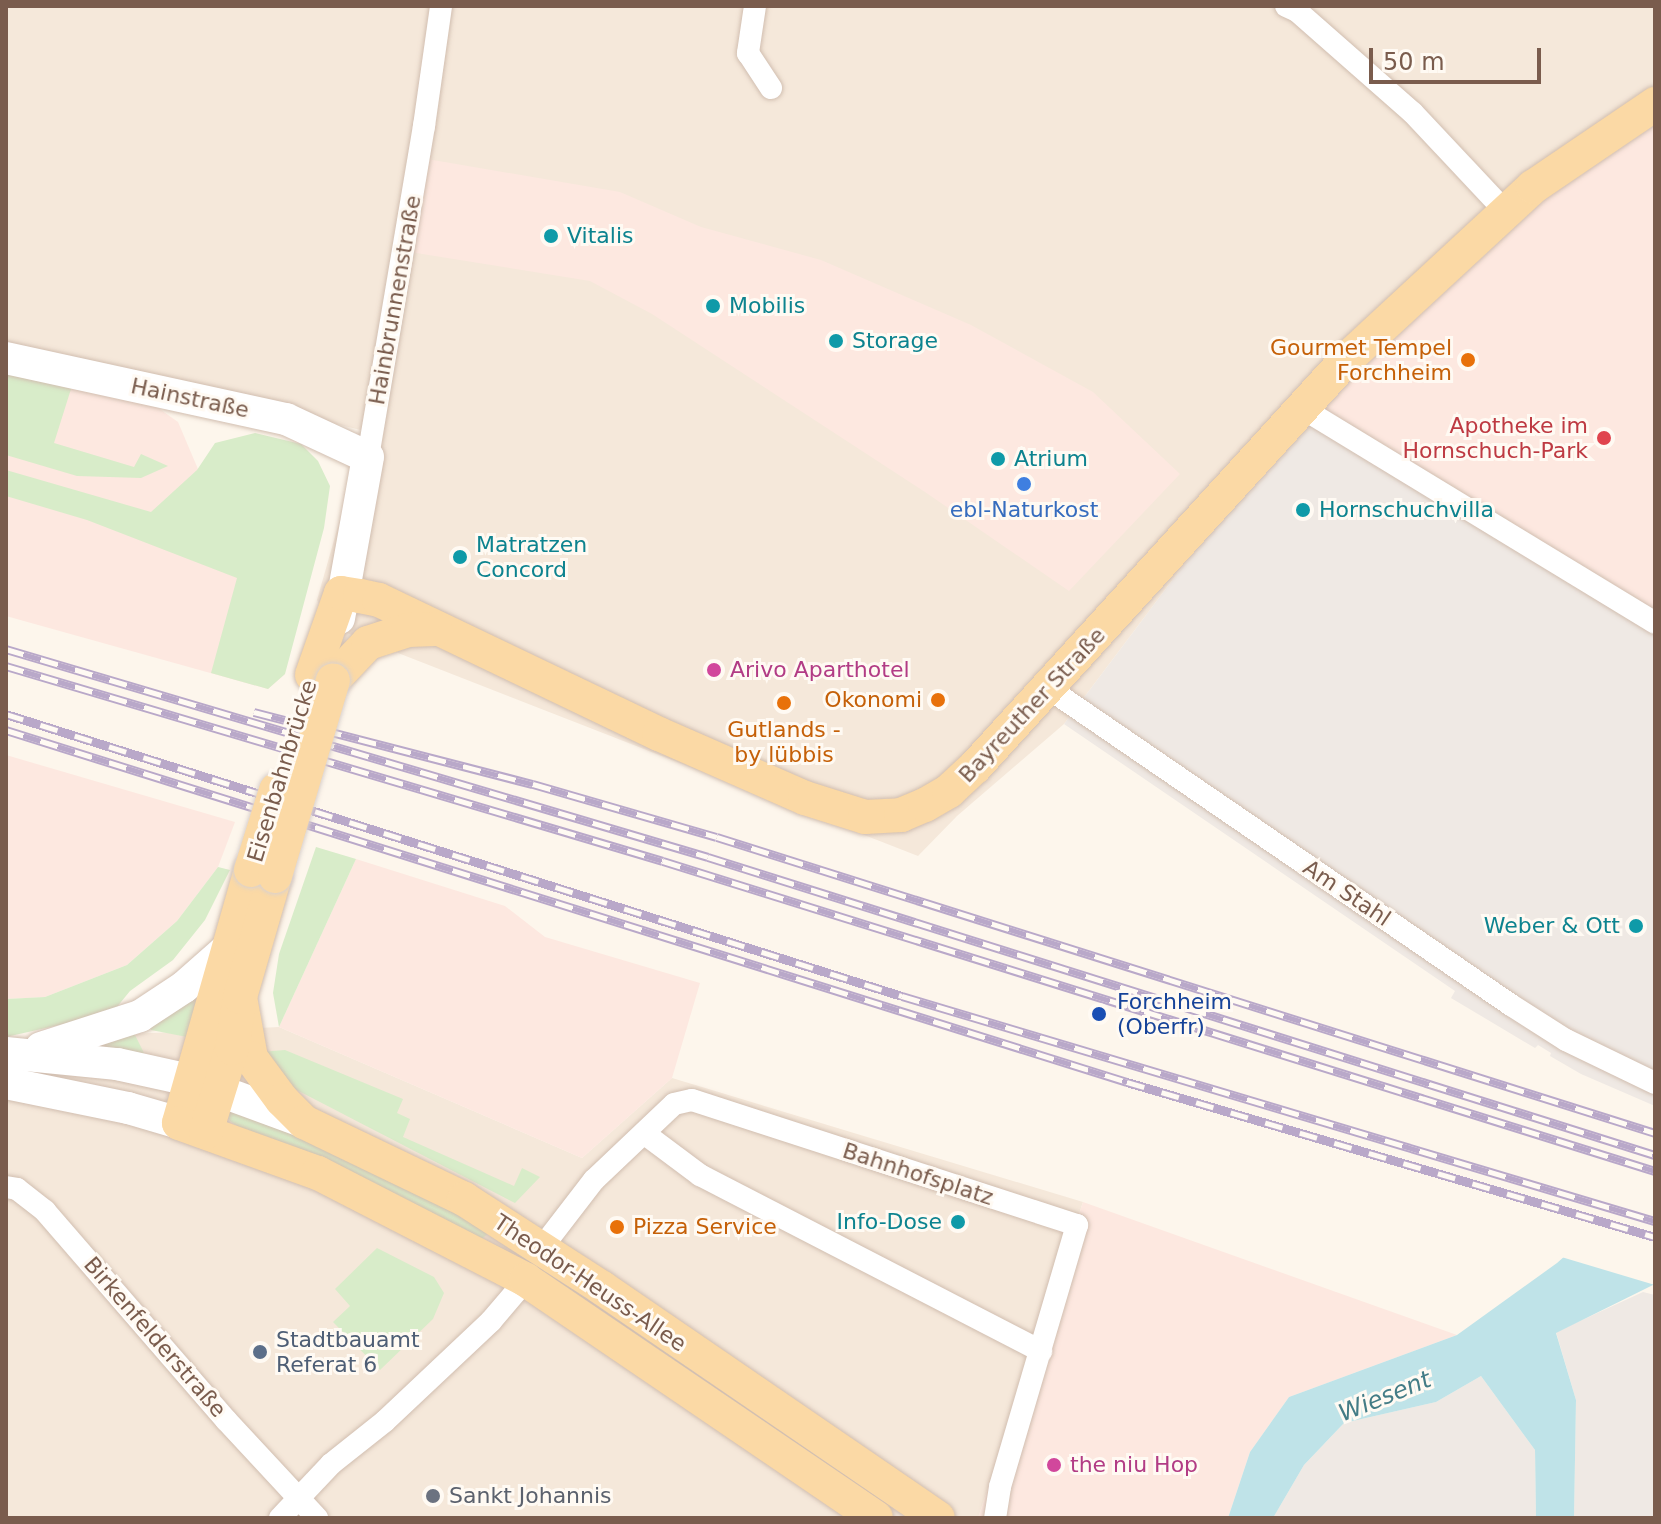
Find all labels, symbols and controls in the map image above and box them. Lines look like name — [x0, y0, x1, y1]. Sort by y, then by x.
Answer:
scale bar — [1373, 32, 1545, 82]
text: 50 m — [1383, 48, 1445, 76]
street label: Hainbrunnenstraße — [364, 193, 426, 407]
place label: Vitalis — [567, 223, 633, 249]
marker: Vitalis — [542, 227, 560, 245]
place label: Mobilis — [729, 293, 805, 319]
marker: Mobilis — [704, 297, 722, 315]
place label: Storage — [852, 328, 938, 354]
marker: Storage — [827, 332, 845, 350]
place label: Gourmet Tempel Forchheim — [1270, 334, 1452, 386]
marker: Gourmet Tempel Forchheim — [1459, 351, 1477, 369]
street label: Hainstraße — [129, 373, 251, 423]
place label: Apotheke im Hornschuch-Park — [1402, 412, 1588, 464]
marker: Apotheke im Hornschuch-Park — [1595, 429, 1613, 447]
place label: Atrium — [1014, 446, 1088, 472]
marker: Atrium — [989, 450, 1007, 468]
marker: ebl-Naturkost — [1015, 475, 1033, 493]
place label: ebl-Naturkost — [950, 497, 1098, 523]
place label: Hornschuchvilla — [1319, 497, 1494, 523]
marker: Hornschuchvilla — [1294, 501, 1312, 519]
place label: Matratzen Concord — [476, 531, 587, 582]
marker: Matratzen Concord — [451, 548, 469, 566]
street label: Bayreuther Straße — [953, 622, 1111, 788]
place label: Arivo Aparthotel — [730, 657, 910, 683]
marker: Arivo Aparthotel — [705, 661, 723, 679]
street label: Eisenbahnbrücke — [242, 677, 322, 865]
place label: Okonomi — [824, 687, 922, 713]
marker: Okonomi — [929, 691, 947, 709]
marker: Gutlands - by lübbis — [775, 694, 793, 712]
place label: Gutlands - by lübbis — [727, 716, 841, 768]
street label: Am Stahl — [1298, 854, 1396, 932]
place label: Weber & Ott — [1484, 913, 1620, 939]
marker: Weber & Ott — [1627, 917, 1645, 935]
place label: Forchheim (Oberfr) — [1117, 988, 1232, 1040]
marker: Forchheim (Oberfr) — [1088, 1003, 1110, 1025]
street label: Bahnhofsplatz — [839, 1137, 997, 1211]
street label: Theodor-Heuss-Allee — [489, 1209, 691, 1357]
place label: Info-Dose — [837, 1209, 942, 1235]
marker: Info-Dose — [949, 1213, 967, 1231]
place label: Pizza Service — [633, 1214, 777, 1240]
marker: Pizza Service — [608, 1218, 626, 1236]
street label: Birkenfelderstraße — [78, 1251, 232, 1423]
place label: Stadtbauamt Referat 6 — [276, 1326, 420, 1378]
marker: Stadtbauamt Referat 6 — [251, 1343, 269, 1361]
water label: Wiesent — [1335, 1365, 1435, 1429]
place label: the niu Hop — [1070, 1452, 1198, 1478]
marker: the niu Hop — [1045, 1456, 1063, 1474]
place label: Sankt Johannis — [449, 1483, 612, 1509]
marker: Sankt Johannis — [424, 1487, 442, 1505]

